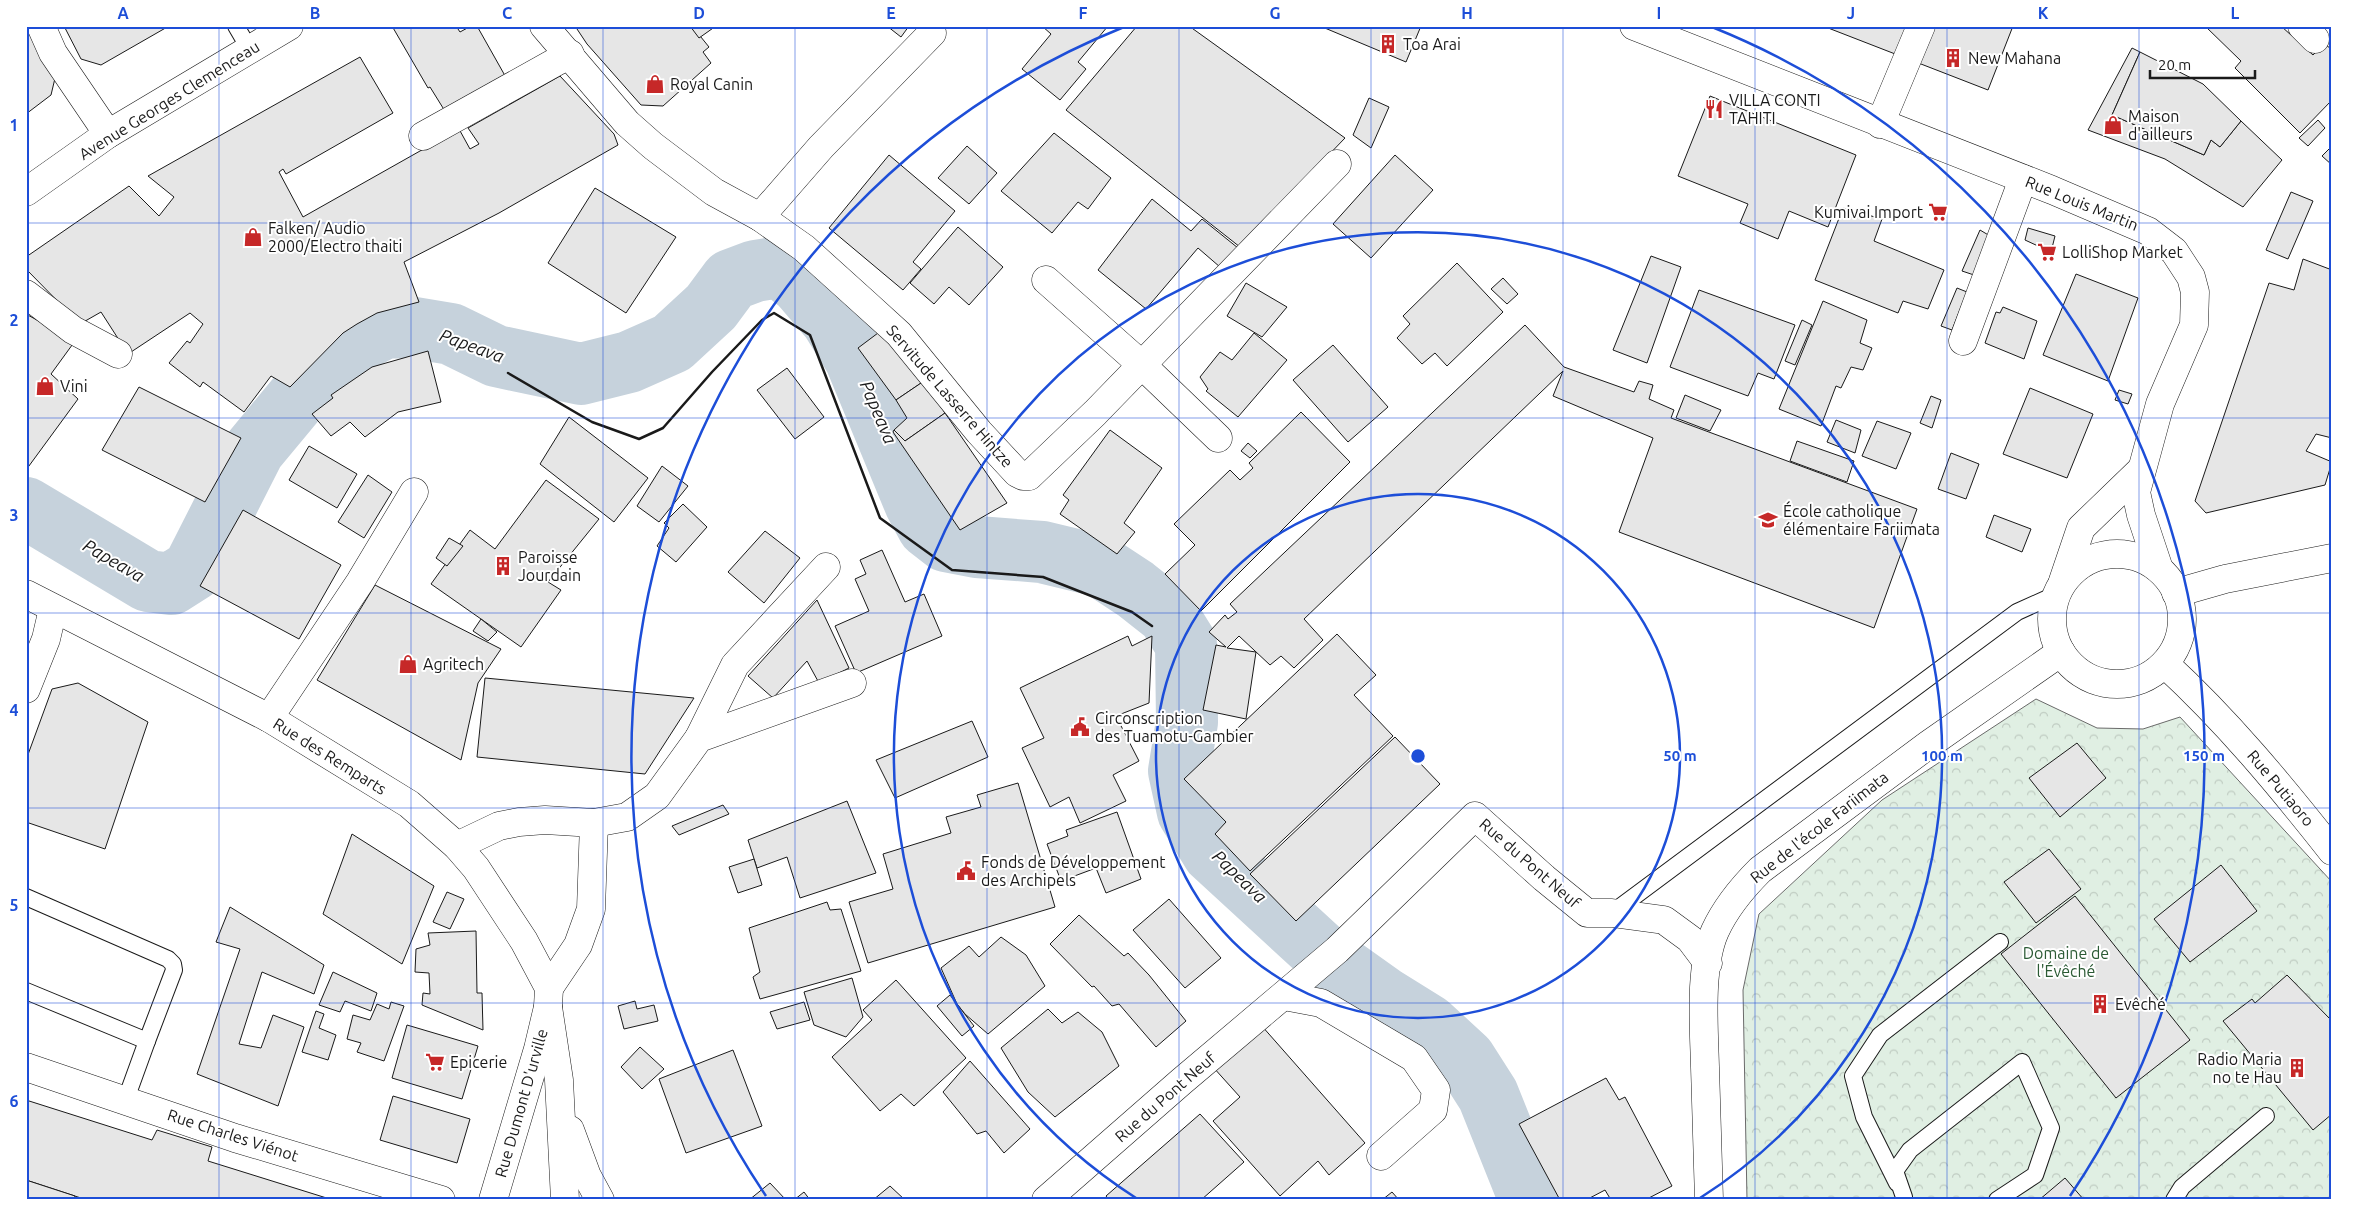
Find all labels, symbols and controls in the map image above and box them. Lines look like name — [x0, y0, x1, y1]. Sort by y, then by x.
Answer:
text: A — [117, 4, 129, 22]
text: B — [310, 4, 320, 22]
text: C — [502, 4, 512, 22]
text: D — [693, 4, 705, 22]
text: E — [886, 4, 896, 22]
text: F — [1079, 4, 1088, 22]
text: G — [1269, 4, 1281, 22]
text: H — [1461, 4, 1473, 22]
text: I — [1657, 4, 1661, 22]
text: J — [1847, 4, 1855, 22]
text: K — [2038, 4, 2049, 22]
text: L — [2231, 4, 2240, 22]
building icon: Toa Arai — [1377, 33, 1399, 55]
place label: Toa Arai — [1403, 35, 1461, 53]
street label: Avenue Georges Clemenceau — [76, 37, 262, 163]
building icon: New Mahana — [1942, 47, 1964, 69]
scale bar — [2150, 48, 2256, 80]
place label: New Mahana — [1968, 49, 2061, 67]
text: 20 m — [2158, 56, 2191, 73]
shop icon: Royal Canin — [644, 73, 666, 95]
place label: Royal Canin — [670, 75, 753, 93]
place label: VILLA CONTI TAHITI — [1729, 91, 1821, 127]
restaurant icon: VILLA CONTI TAHITI — [1703, 98, 1725, 120]
place label: Maison d'ailleurs — [2128, 107, 2193, 143]
shop icon: Maison d'ailleurs — [2102, 114, 2124, 136]
text: 1 — [9, 116, 19, 134]
street label: Rue Louis Martin — [2023, 172, 2141, 234]
supermarket icon: Kumivai Import — [1927, 201, 1949, 223]
place label: Kumivai Import — [1814, 203, 1924, 221]
place label: Falken/ Audio 2000/Electro thaiti — [268, 219, 403, 255]
shop icon: Falken/ Audio 2000/Electro thaiti — [242, 226, 264, 248]
supermarket icon: LolliShop Market — [2036, 241, 2058, 263]
place label: LolliShop Market — [2062, 243, 2184, 261]
text: 2 — [9, 311, 19, 329]
street label: Servitude Lasserre Hintze — [883, 321, 1017, 471]
water label: Papeava — [437, 324, 507, 366]
shop icon: Vini — [34, 375, 56, 397]
place label: Vini — [60, 377, 88, 395]
water label: Papeava — [857, 377, 901, 447]
place label: École catholique élémentaire Fariimata — [1783, 500, 1940, 538]
text: 3 — [9, 506, 19, 524]
school or university icon: École catholique élémentaire Fariimata — [1757, 509, 1779, 531]
water label: Papeava — [80, 535, 148, 586]
place label: Paroisse Jourdain — [518, 548, 581, 584]
building icon: Paroisse Jourdain — [492, 555, 514, 577]
shop icon: Agritech — [397, 653, 419, 675]
place label: Agritech — [423, 655, 484, 673]
text: 4 — [9, 701, 19, 719]
place label: Circonscription des Tuamotu-Gambier — [1095, 709, 1254, 745]
street label: Rue des Remparts — [270, 714, 390, 798]
public building icon: Circonscription des Tuamotu-Gambier — [1069, 716, 1091, 738]
street label: Rue Putiaoro — [2244, 746, 2318, 830]
centre of rings — [1409, 747, 1427, 765]
text: 50 m — [1663, 747, 1697, 764]
text: 100 m — [1921, 747, 1963, 764]
text: 150 m — [2183, 747, 2225, 764]
street label: Rue de l'école Fariimata — [1746, 768, 1892, 886]
street label: Rue du Pont Neuf — [1476, 815, 1585, 912]
water label: Papeava — [1209, 846, 1271, 907]
place label: Fonds de Développement des Archipels — [981, 853, 1166, 889]
public building icon: Fonds de Développement des Archipels — [955, 860, 977, 882]
text: 5 — [9, 896, 19, 914]
park label: Domaine de l'Évêché — [2023, 944, 2109, 980]
building icon: Evêché — [2089, 993, 2111, 1015]
place label: Evêché — [2115, 995, 2166, 1013]
street label: Rue Dumont D'urville — [491, 1027, 551, 1179]
street label: Rue du Pont Neuf — [1111, 1048, 1220, 1145]
place label: Radio Maria no te Hau — [2197, 1050, 2282, 1086]
supermarket icon: Epicerie — [424, 1051, 446, 1073]
place label: Epicerie — [450, 1053, 507, 1071]
building icon: Radio Maria no te Hau — [2286, 1057, 2308, 1079]
text: 6 — [9, 1092, 19, 1110]
street label: Rue Charles Viénot — [165, 1105, 301, 1165]

